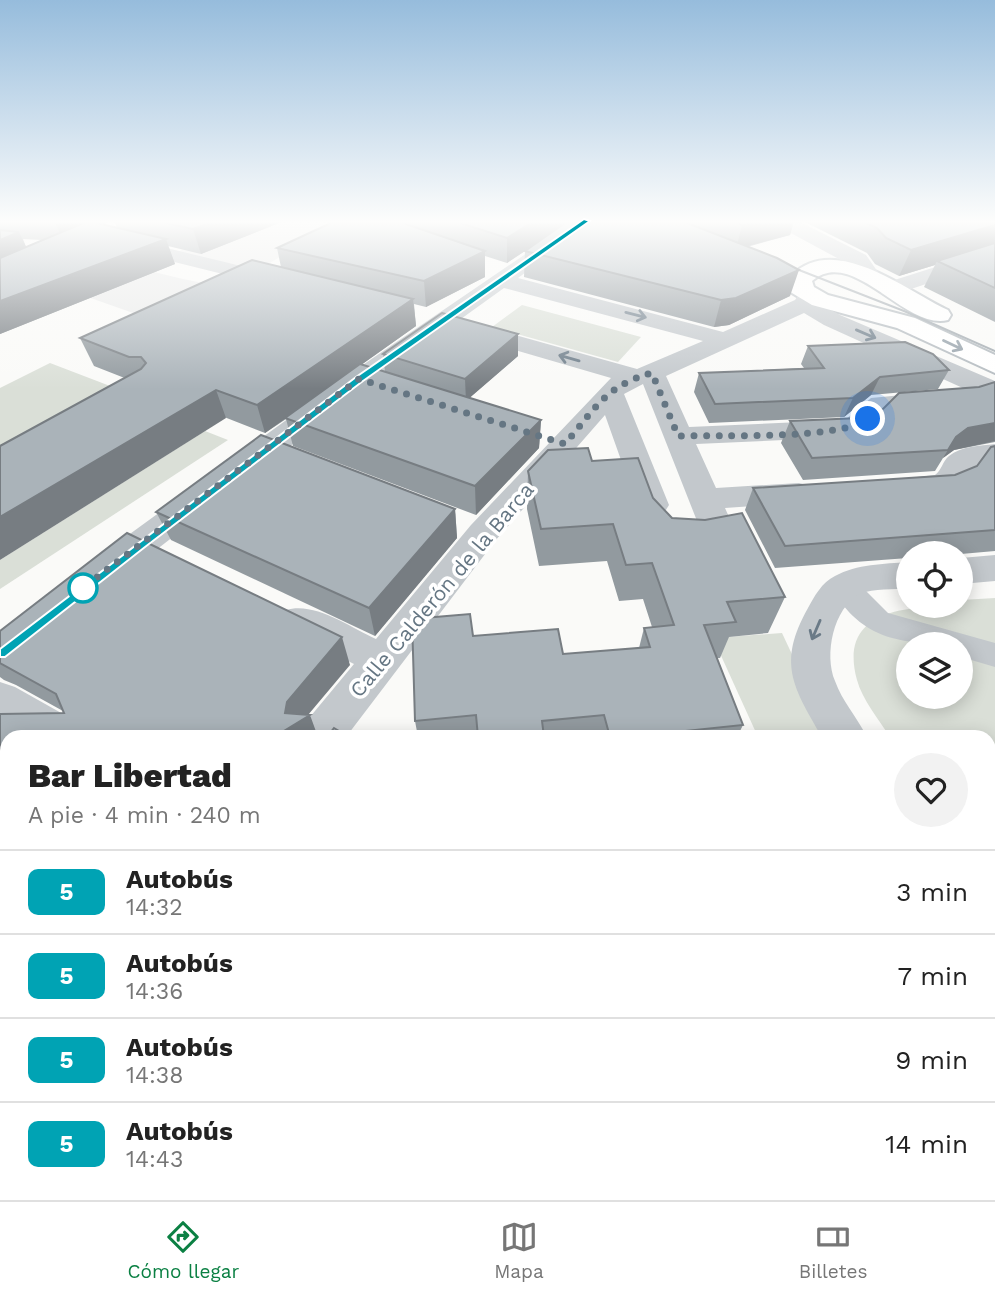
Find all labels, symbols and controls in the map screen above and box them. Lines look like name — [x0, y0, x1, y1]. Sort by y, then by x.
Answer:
one-way arrow — [624, 309, 647, 322]
one-way arrow — [854, 328, 876, 341]
one-way arrow — [942, 338, 963, 352]
one-way arrow — [559, 351, 581, 364]
your location — [850, 401, 885, 436]
street label: Calle Calderón de la Barca — [345, 477, 539, 702]
map controls — [896, 541, 973, 709]
button: locate — [896, 541, 973, 618]
unlabelled marker — [68, 573, 98, 603]
one-way arrow — [809, 619, 822, 640]
button: layers — [896, 632, 973, 709]
button: heart — [894, 753, 968, 827]
text: Bar Libertad — [28, 756, 232, 795]
text: A pie · 4 min · 240 m — [28, 802, 261, 829]
text: Autobús — [126, 864, 233, 894]
text: 3 min — [896, 877, 968, 907]
text: 5 — [60, 878, 74, 906]
text: 14:32 — [126, 894, 183, 921]
text: Autobús — [126, 948, 233, 978]
text: 7 min — [898, 961, 968, 991]
text: 5 — [60, 962, 74, 990]
text: 14:36 — [126, 978, 183, 1005]
text: Autobús — [126, 1032, 233, 1062]
text: 9 min — [895, 1045, 968, 1075]
text: 5 — [60, 1046, 74, 1074]
text: 14:38 — [126, 1062, 183, 1089]
text: Autobús — [126, 1116, 233, 1146]
text: 14 min — [885, 1129, 968, 1159]
text: 5 — [60, 1130, 74, 1158]
text: 14:43 — [126, 1146, 183, 1173]
tab: Cómo llegar — [128, 1218, 239, 1283]
tab: Mapa — [494, 1218, 544, 1283]
tab: Billetes — [799, 1218, 867, 1283]

